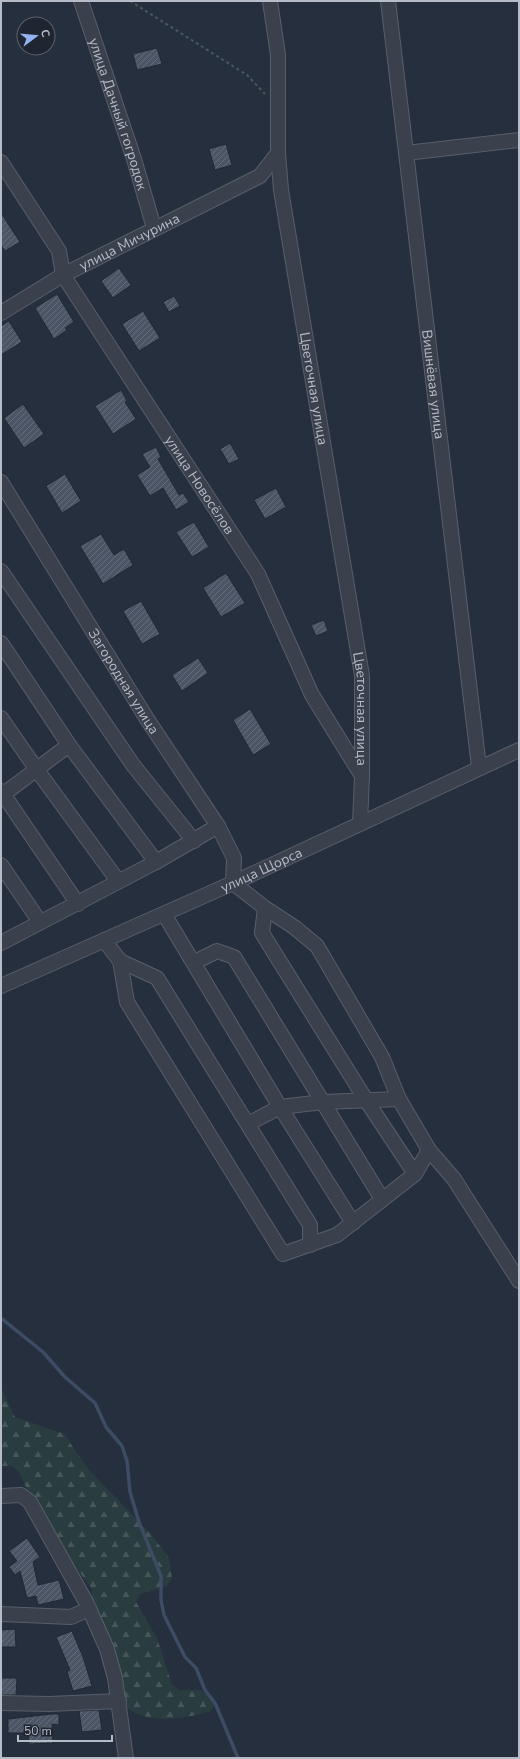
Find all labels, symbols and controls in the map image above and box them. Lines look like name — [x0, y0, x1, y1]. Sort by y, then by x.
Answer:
north arrow — [16, 16, 56, 56]
text: С — [37, 28, 54, 40]
street label: улица Дачный гогродок — [84, 36, 152, 193]
street label: улица Мичурина — [76, 209, 183, 275]
street label: Вишнёвая улица — [417, 329, 449, 440]
street label: Цветочная улица — [295, 331, 332, 447]
street label: улица Новосёлов — [160, 432, 239, 539]
street label: Загородная улица — [83, 625, 163, 738]
street label: Цветочная улица — [348, 650, 371, 766]
street label: улица Щорса — [217, 843, 306, 897]
scale bar — [18, 1717, 112, 1743]
text: 50 m — [24, 1723, 52, 1739]

